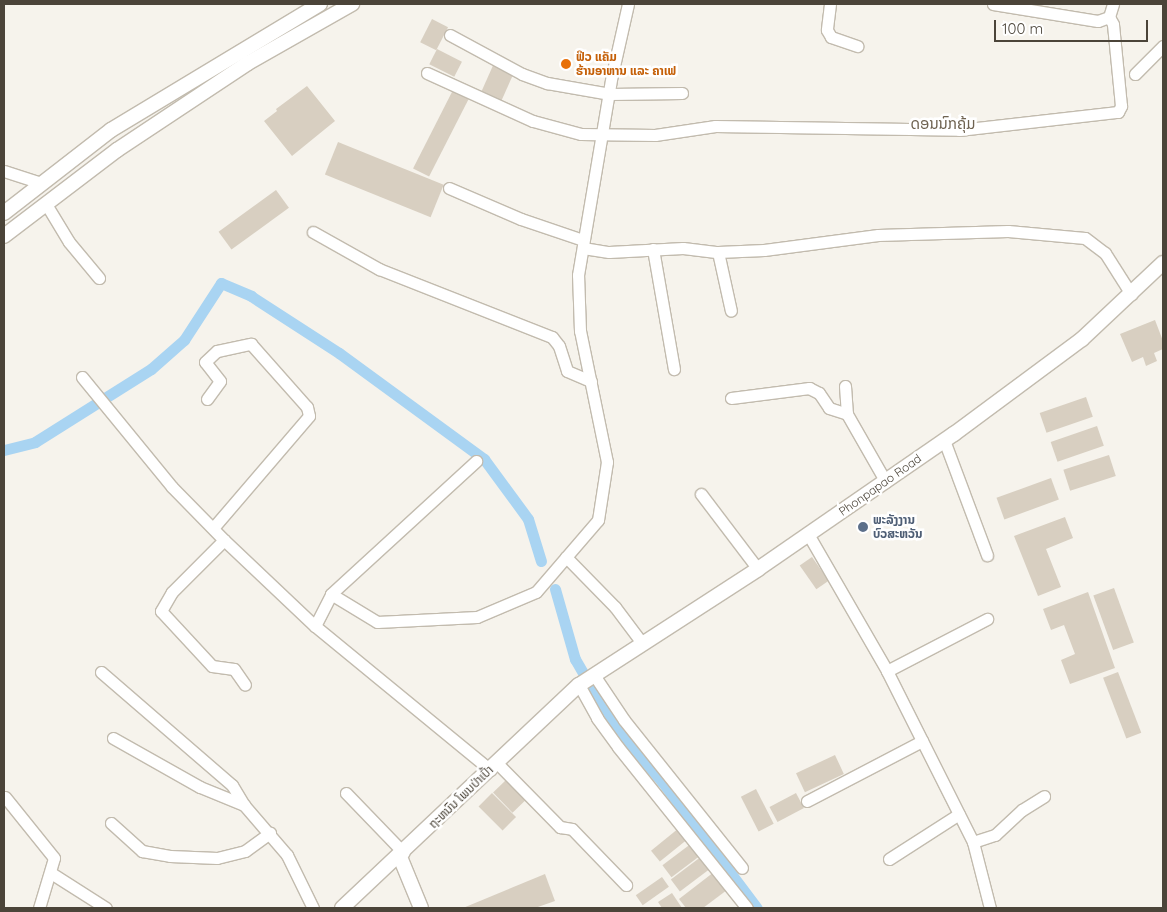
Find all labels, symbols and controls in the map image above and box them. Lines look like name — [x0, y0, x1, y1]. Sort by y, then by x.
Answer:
scale bar — [997, 10, 1151, 42]
text: 100 m — [1002, 19, 1043, 38]
place label: ຟິວ ແຄັມ ຮ້ານອາຫານ ແລະ ຄາເຟ — [576, 50, 676, 78]
marker: ຟິວ ແຄັມ ຮ້ານອາຫານ ແລະ ຄາເຟ — [560, 58, 572, 70]
district label: ດອນນົກຄຸ້ມ — [911, 115, 975, 133]
street label: Phonpapao Road — [836, 451, 924, 519]
place label: ພະລັງງານ ບົວສະຫວັນ — [873, 513, 922, 541]
marker: ພະລັງງານ ບົວສະຫວັນ — [857, 521, 869, 533]
street label: ຖະຫນົນ ໂພນປ່າເປົ້າ — [426, 763, 496, 831]

